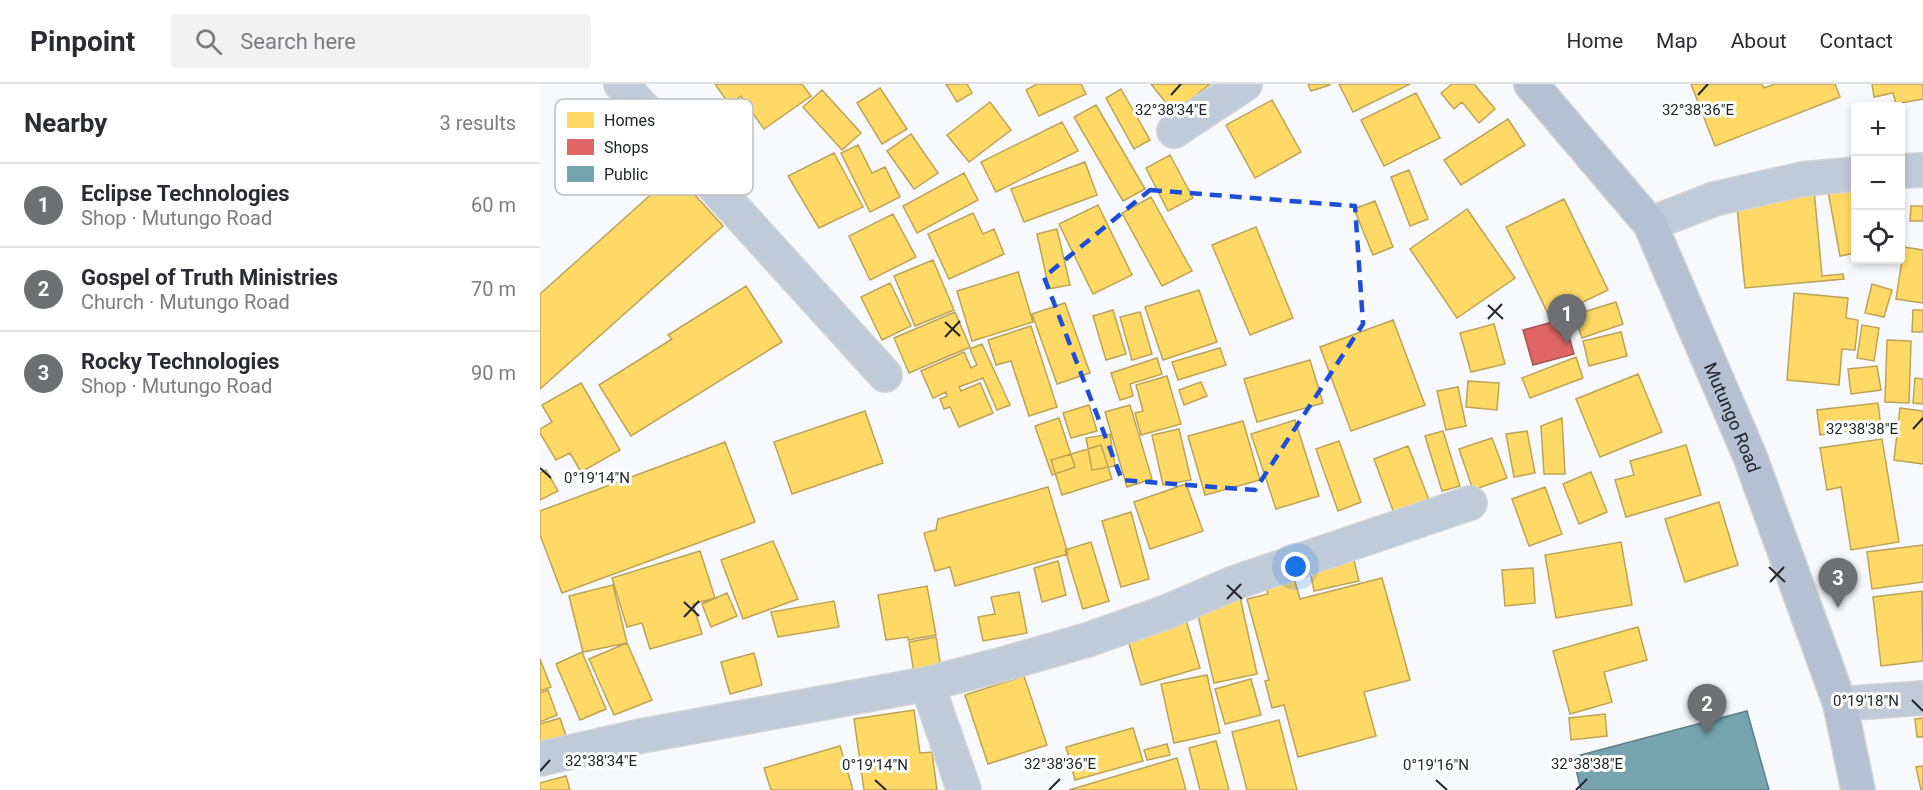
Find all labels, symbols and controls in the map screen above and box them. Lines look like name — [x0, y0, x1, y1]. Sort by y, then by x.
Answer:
search box — [171, 14, 591, 68]
text: Pinpoint — [30, 25, 135, 58]
icon: search — [192, 25, 225, 58]
text: Search here — [240, 29, 356, 54]
text: Home — [1567, 29, 1623, 53]
text: Map — [1656, 29, 1698, 53]
text: About — [1731, 29, 1787, 53]
text: Contact — [1820, 29, 1893, 53]
legend — [555, 99, 753, 195]
text: 32°38'34"E — [1135, 101, 1208, 119]
text: 32°38'36"E — [1662, 101, 1735, 119]
map controls — [1851, 102, 1905, 264]
button: + — [1851, 102, 1905, 156]
text: Nearby — [24, 108, 107, 138]
text: 3 results — [440, 111, 516, 135]
text: Homes — [604, 111, 655, 130]
text: Shops — [604, 138, 649, 157]
button: − — [1851, 156, 1905, 210]
text: Public — [604, 165, 648, 184]
text: Eclipse Technologies — [81, 181, 290, 206]
text: 1 — [38, 193, 49, 217]
text: 60 m — [471, 193, 516, 217]
text: Shop · Mutungo Road — [81, 206, 272, 230]
button: locate — [1851, 210, 1905, 264]
text: Gospel of Truth Ministries — [81, 265, 338, 290]
text: 2 — [38, 277, 49, 301]
text: 70 m — [471, 277, 516, 301]
text: Church · Mutungo Road — [81, 290, 290, 314]
pin: 1 — [1548, 294, 1586, 344]
text: Rocky Technologies — [81, 349, 280, 374]
street label: Mutungo Road — [1700, 359, 1765, 475]
text: 3 — [38, 361, 49, 385]
text: 90 m — [471, 361, 516, 385]
text: Shop · Mutungo Road — [81, 374, 272, 398]
text: 32°38'38"E — [1826, 420, 1899, 438]
text: 0°19'14"N — [564, 469, 630, 487]
your location — [1281, 552, 1310, 581]
pin: 3 — [1818, 558, 1858, 608]
pin: 2 — [1688, 684, 1726, 734]
text: 0°19'18"N — [1833, 692, 1899, 710]
text: 32°38'34"E — [565, 752, 638, 770]
text: 32°38'36"E — [1024, 755, 1097, 773]
text: 32°38'38"E — [1551, 755, 1624, 773]
text: 0°19'14"N — [842, 756, 908, 774]
text: 0°19'16"N — [1403, 756, 1469, 774]

